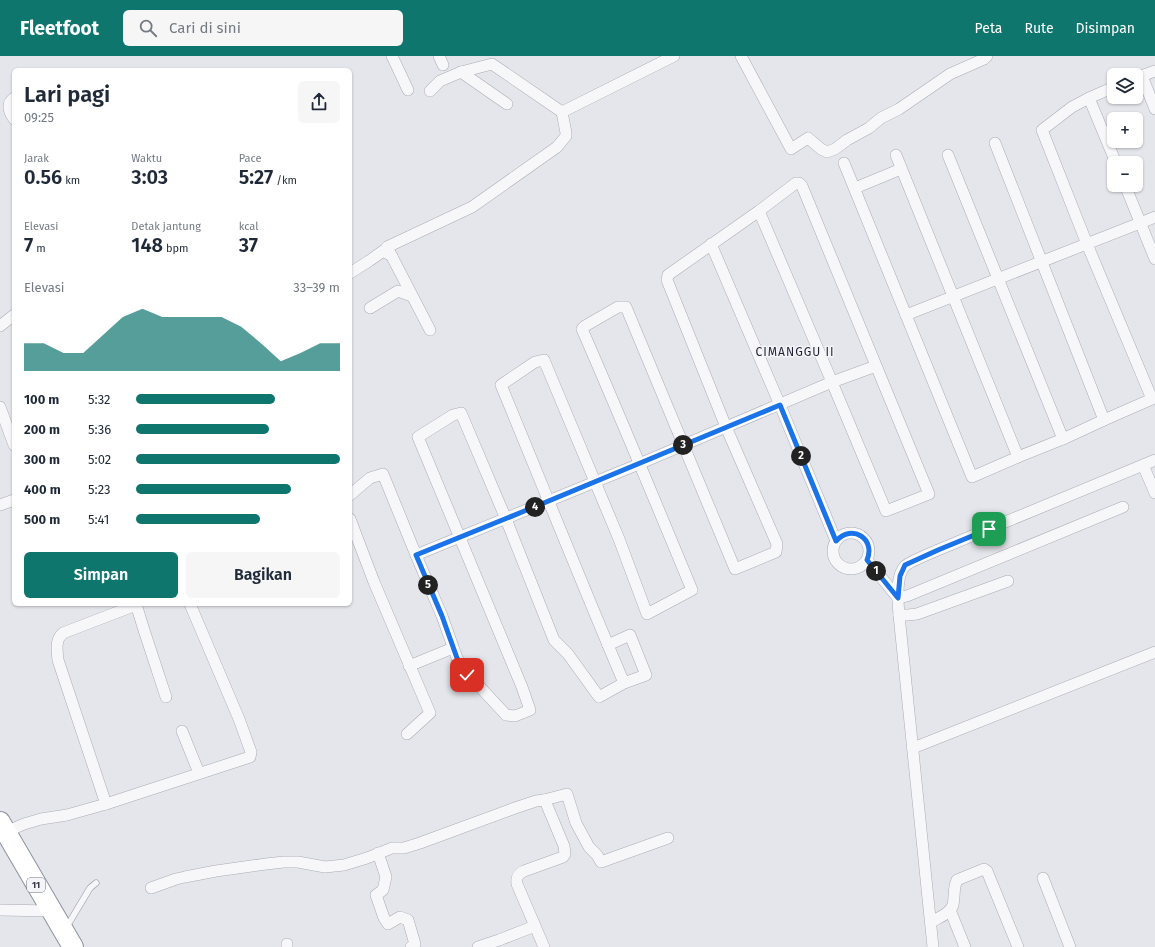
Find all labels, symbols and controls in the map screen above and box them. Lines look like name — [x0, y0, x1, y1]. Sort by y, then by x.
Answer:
search box — [123, 10, 403, 46]
text: Fleetfoot — [20, 17, 99, 40]
icon: search — [137, 17, 159, 39]
text: Cari di sini — [169, 19, 241, 37]
text: Peta — [975, 20, 1002, 37]
text: Rute — [1024, 20, 1054, 37]
text: Disimpan — [1076, 20, 1135, 37]
map controls — [1107, 68, 1143, 192]
button: layers — [1107, 68, 1143, 104]
text: Lari pagi — [24, 81, 110, 108]
button: share — [298, 81, 340, 123]
text: 09:25 — [24, 110, 54, 125]
button: + — [1107, 112, 1143, 148]
text: Jarak — [24, 152, 49, 165]
text: Waktu — [131, 152, 162, 165]
text: Pace — [239, 152, 261, 165]
button: − — [1107, 156, 1143, 192]
text: 0.56 — [24, 165, 62, 189]
text: 3:03 — [131, 165, 168, 189]
text: 5:27 — [239, 165, 273, 189]
text: km — [62, 174, 80, 187]
text: /km — [273, 174, 297, 187]
text: Elevasi — [24, 220, 58, 233]
text: Detak jantung — [131, 220, 201, 233]
text: kcal — [239, 220, 258, 233]
text: 7 — [24, 233, 33, 257]
text: 148 — [131, 233, 163, 257]
text: 37 — [239, 233, 258, 257]
text: m — [33, 242, 46, 255]
text: bpm — [163, 242, 189, 255]
text: Elevasi — [24, 280, 65, 295]
text: 33–39 m — [293, 280, 340, 295]
district label: CIMANGGU II — [755, 345, 835, 359]
text: 100 m — [24, 392, 59, 407]
text: 5:32 — [88, 392, 111, 407]
text: 200 m — [24, 422, 60, 437]
text: 5:36 — [88, 422, 111, 437]
pin: 3 — [673, 435, 693, 455]
text: 3 — [680, 438, 686, 451]
pin: 2 — [791, 446, 811, 466]
text: 2 — [798, 449, 804, 462]
text: 300 m — [24, 452, 60, 467]
text: 5:02 — [88, 452, 111, 467]
text: 400 m — [24, 482, 61, 497]
text: 5:23 — [88, 482, 111, 497]
pin: 4 — [525, 497, 545, 517]
text: 4 — [532, 500, 538, 513]
text: 500 m — [24, 512, 60, 527]
text: 5:41 — [88, 512, 109, 527]
pin — [972, 512, 1006, 546]
icon: arrive — [978, 518, 1000, 540]
button: Simpan — [24, 552, 178, 598]
button: Bagikan — [186, 552, 340, 598]
pin: 1 — [866, 561, 886, 581]
text: 1 — [873, 564, 879, 577]
pin: 5 — [418, 575, 438, 595]
text: 5 — [425, 578, 431, 591]
pin — [450, 658, 484, 692]
icon: check — [456, 664, 478, 686]
road number: 11 — [27, 878, 45, 892]

